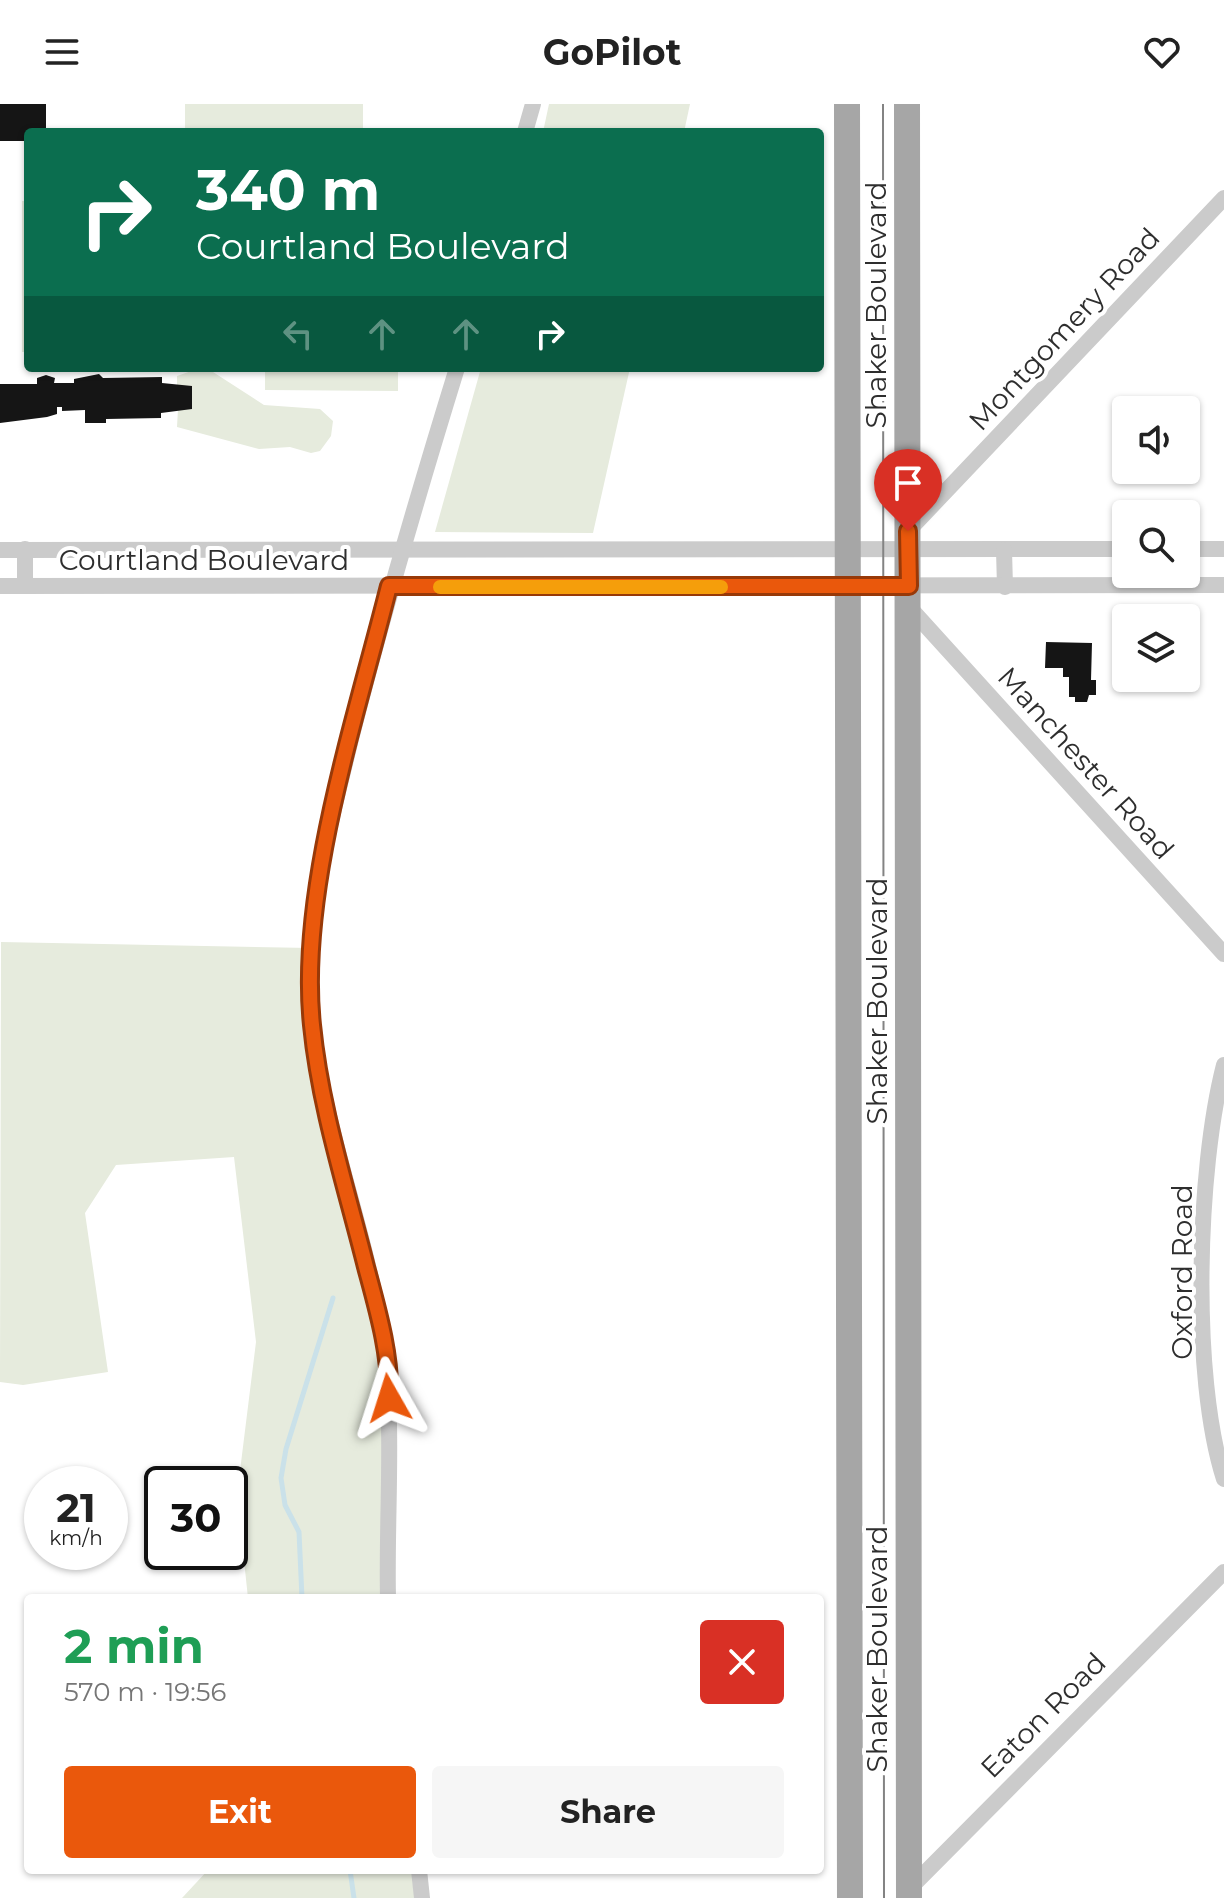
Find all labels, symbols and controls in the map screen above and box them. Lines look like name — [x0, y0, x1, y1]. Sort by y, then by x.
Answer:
icon: menu — [40, 30, 84, 74]
text: GoPilot — [543, 30, 681, 74]
icon: heart — [1140, 30, 1184, 74]
text: 340 m — [196, 156, 380, 224]
icon: right — [64, 160, 168, 264]
street label: Shaker Boulevard — [859, 182, 893, 428]
street label: Montgomery Road — [961, 221, 1167, 437]
text: Courtland Boulevard — [196, 224, 570, 268]
icon: left — [276, 312, 320, 356]
icon: ahead — [360, 312, 404, 356]
icon: ahead — [444, 312, 488, 356]
icon: right — [528, 312, 572, 356]
map controls — [1112, 396, 1200, 692]
button: sound — [1112, 396, 1200, 484]
pin — [874, 449, 942, 531]
icon: arrive — [886, 461, 930, 505]
button: search — [1112, 500, 1200, 588]
street label: Courtland Boulevard — [59, 543, 349, 577]
button: layers — [1112, 604, 1200, 692]
street label: Manchester Road — [991, 660, 1181, 866]
street label: Shaker Boulevard — [860, 878, 894, 1124]
street label: Oxford Road — [1165, 1184, 1199, 1360]
position arrow — [347, 1356, 431, 1440]
speed limit sign: 30 — [144, 1466, 248, 1570]
text: 21 — [56, 1483, 96, 1532]
text: km/h — [49, 1526, 103, 1550]
street label: Shaker Boulevard — [860, 1526, 894, 1772]
text: 2 min — [64, 1617, 204, 1675]
button: close — [700, 1620, 784, 1704]
street label: Eaton Road — [973, 1645, 1113, 1785]
text: 570 m · 19:56 — [64, 1676, 226, 1708]
button: Exit — [64, 1766, 416, 1858]
button: Share — [432, 1766, 784, 1858]

